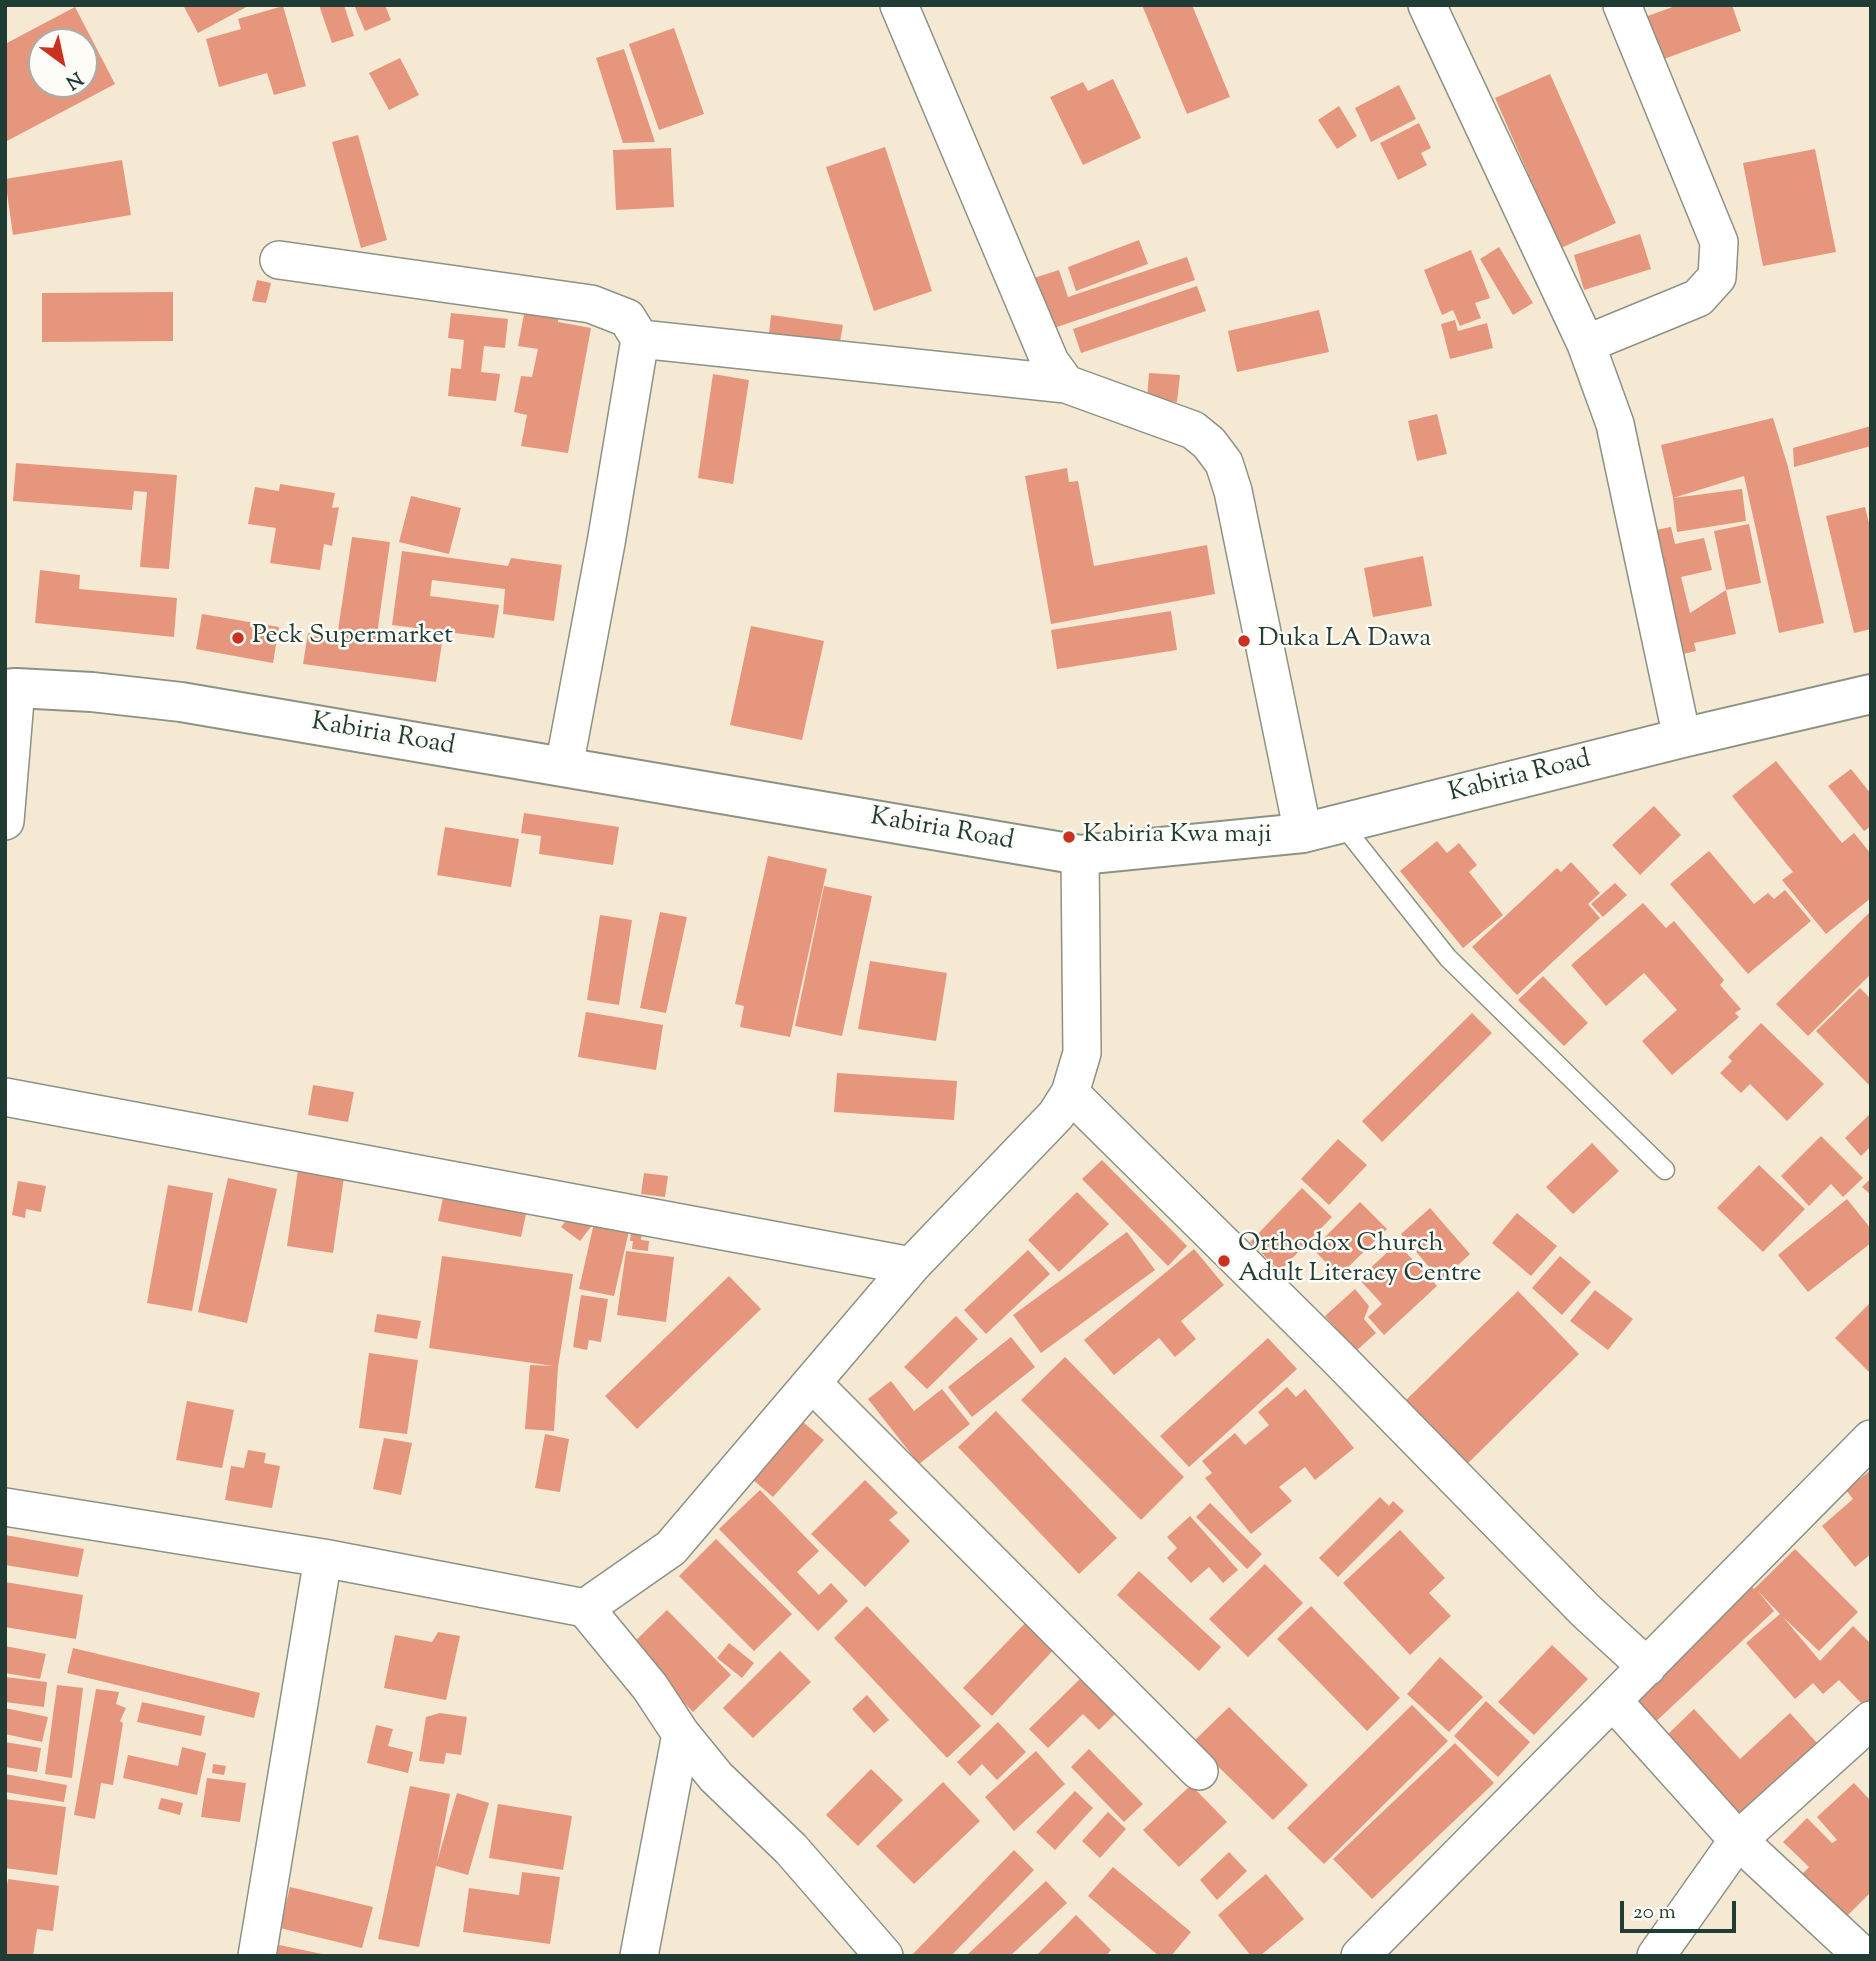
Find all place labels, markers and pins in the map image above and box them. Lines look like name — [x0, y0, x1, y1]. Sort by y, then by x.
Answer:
place label: Peck Supermarket — [252, 622, 453, 654]
place label: Duka LA Dawa — [1258, 625, 1431, 657]
marker: Peck Supermarket — [230, 630, 246, 646]
marker: Duka LA Dawa — [1236, 633, 1252, 649]
place label: Kabiria Kwa maji — [1083, 821, 1272, 853]
marker: Kabiria Kwa maji — [1061, 829, 1077, 845]
place label: Orthodox Church Adult Literacy Centre — [1238, 1230, 1482, 1292]
marker: Orthodox Church Adult Literacy Centre — [1216, 1253, 1232, 1269]

